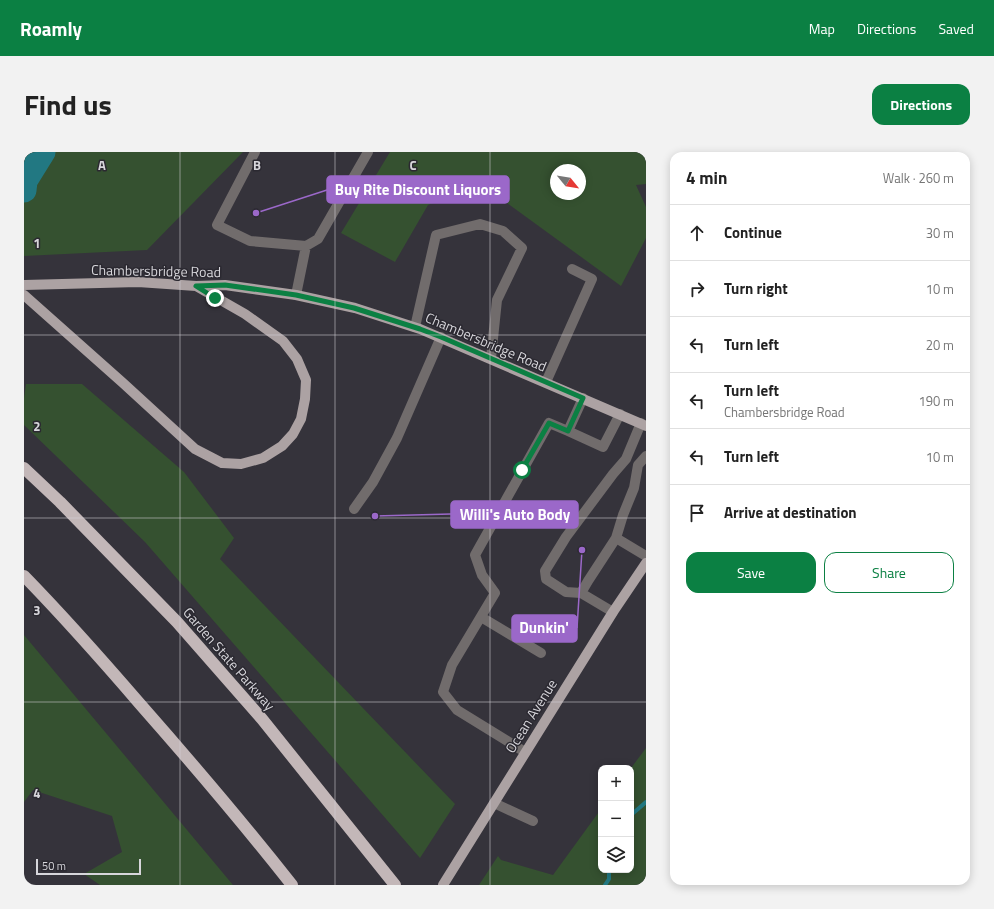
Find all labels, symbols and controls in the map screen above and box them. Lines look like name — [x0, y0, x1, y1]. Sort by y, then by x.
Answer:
text: Roamly — [20, 14, 82, 43]
text: Map — [809, 18, 835, 39]
text: Directions — [857, 18, 916, 39]
text: Saved — [938, 18, 974, 39]
text: Find us — [24, 83, 112, 126]
button: Directions — [872, 84, 970, 125]
text: A — [98, 155, 106, 175]
text: B — [253, 155, 261, 175]
text: C — [409, 155, 417, 175]
north arrow — [550, 164, 586, 200]
text: 4 min — [686, 165, 727, 191]
text: Walk · 260 m — [883, 168, 954, 188]
callout: Buy Rite Discount Liquors — [327, 176, 509, 203]
text: Buy Rite Discount Liquors — [335, 178, 501, 201]
text: Continue — [724, 221, 782, 244]
icon: ahead — [686, 222, 708, 244]
text: 30 m — [926, 223, 954, 243]
text: 1 — [33, 233, 41, 253]
street label: Chambersbridge Road — [91, 259, 221, 282]
text: Turn right — [724, 277, 788, 300]
icon: right — [686, 278, 708, 300]
text: 10 m — [926, 279, 954, 299]
route end — [206, 289, 224, 307]
street label: Chambersbridge Road — [422, 306, 550, 377]
text: Turn left — [724, 333, 779, 356]
icon: left — [686, 334, 708, 356]
text: 20 m — [926, 335, 954, 355]
text: Turn left — [724, 379, 779, 402]
icon: left — [686, 390, 708, 412]
text: 190 m — [918, 391, 954, 411]
text: Chambersbridge Road — [724, 402, 845, 422]
text: 2 — [33, 416, 41, 436]
text: Turn left — [724, 445, 779, 468]
icon: left — [686, 446, 708, 468]
text: 10 m — [926, 447, 954, 467]
route start — [513, 461, 531, 479]
callout: Willi's Auto Body — [451, 501, 578, 528]
text: Arrive at destination — [724, 501, 857, 524]
icon: arrive — [686, 502, 708, 524]
text: Willi's Auto Body — [460, 503, 571, 526]
button: Save — [686, 552, 816, 593]
button: Share — [824, 552, 954, 593]
text: 3 — [33, 600, 41, 620]
street label: Garden State Parkway — [179, 602, 280, 715]
callout: Dunkin' — [512, 615, 577, 642]
text: Dunkin' — [519, 616, 569, 639]
street label: Ocean Avenue — [499, 675, 562, 757]
map controls — [598, 765, 634, 873]
button: + — [598, 765, 634, 801]
text: 4 — [33, 783, 41, 803]
button: − — [598, 801, 634, 837]
button: layers — [598, 837, 634, 873]
scale bar — [36, 857, 141, 876]
text: 50 m — [42, 858, 66, 874]

